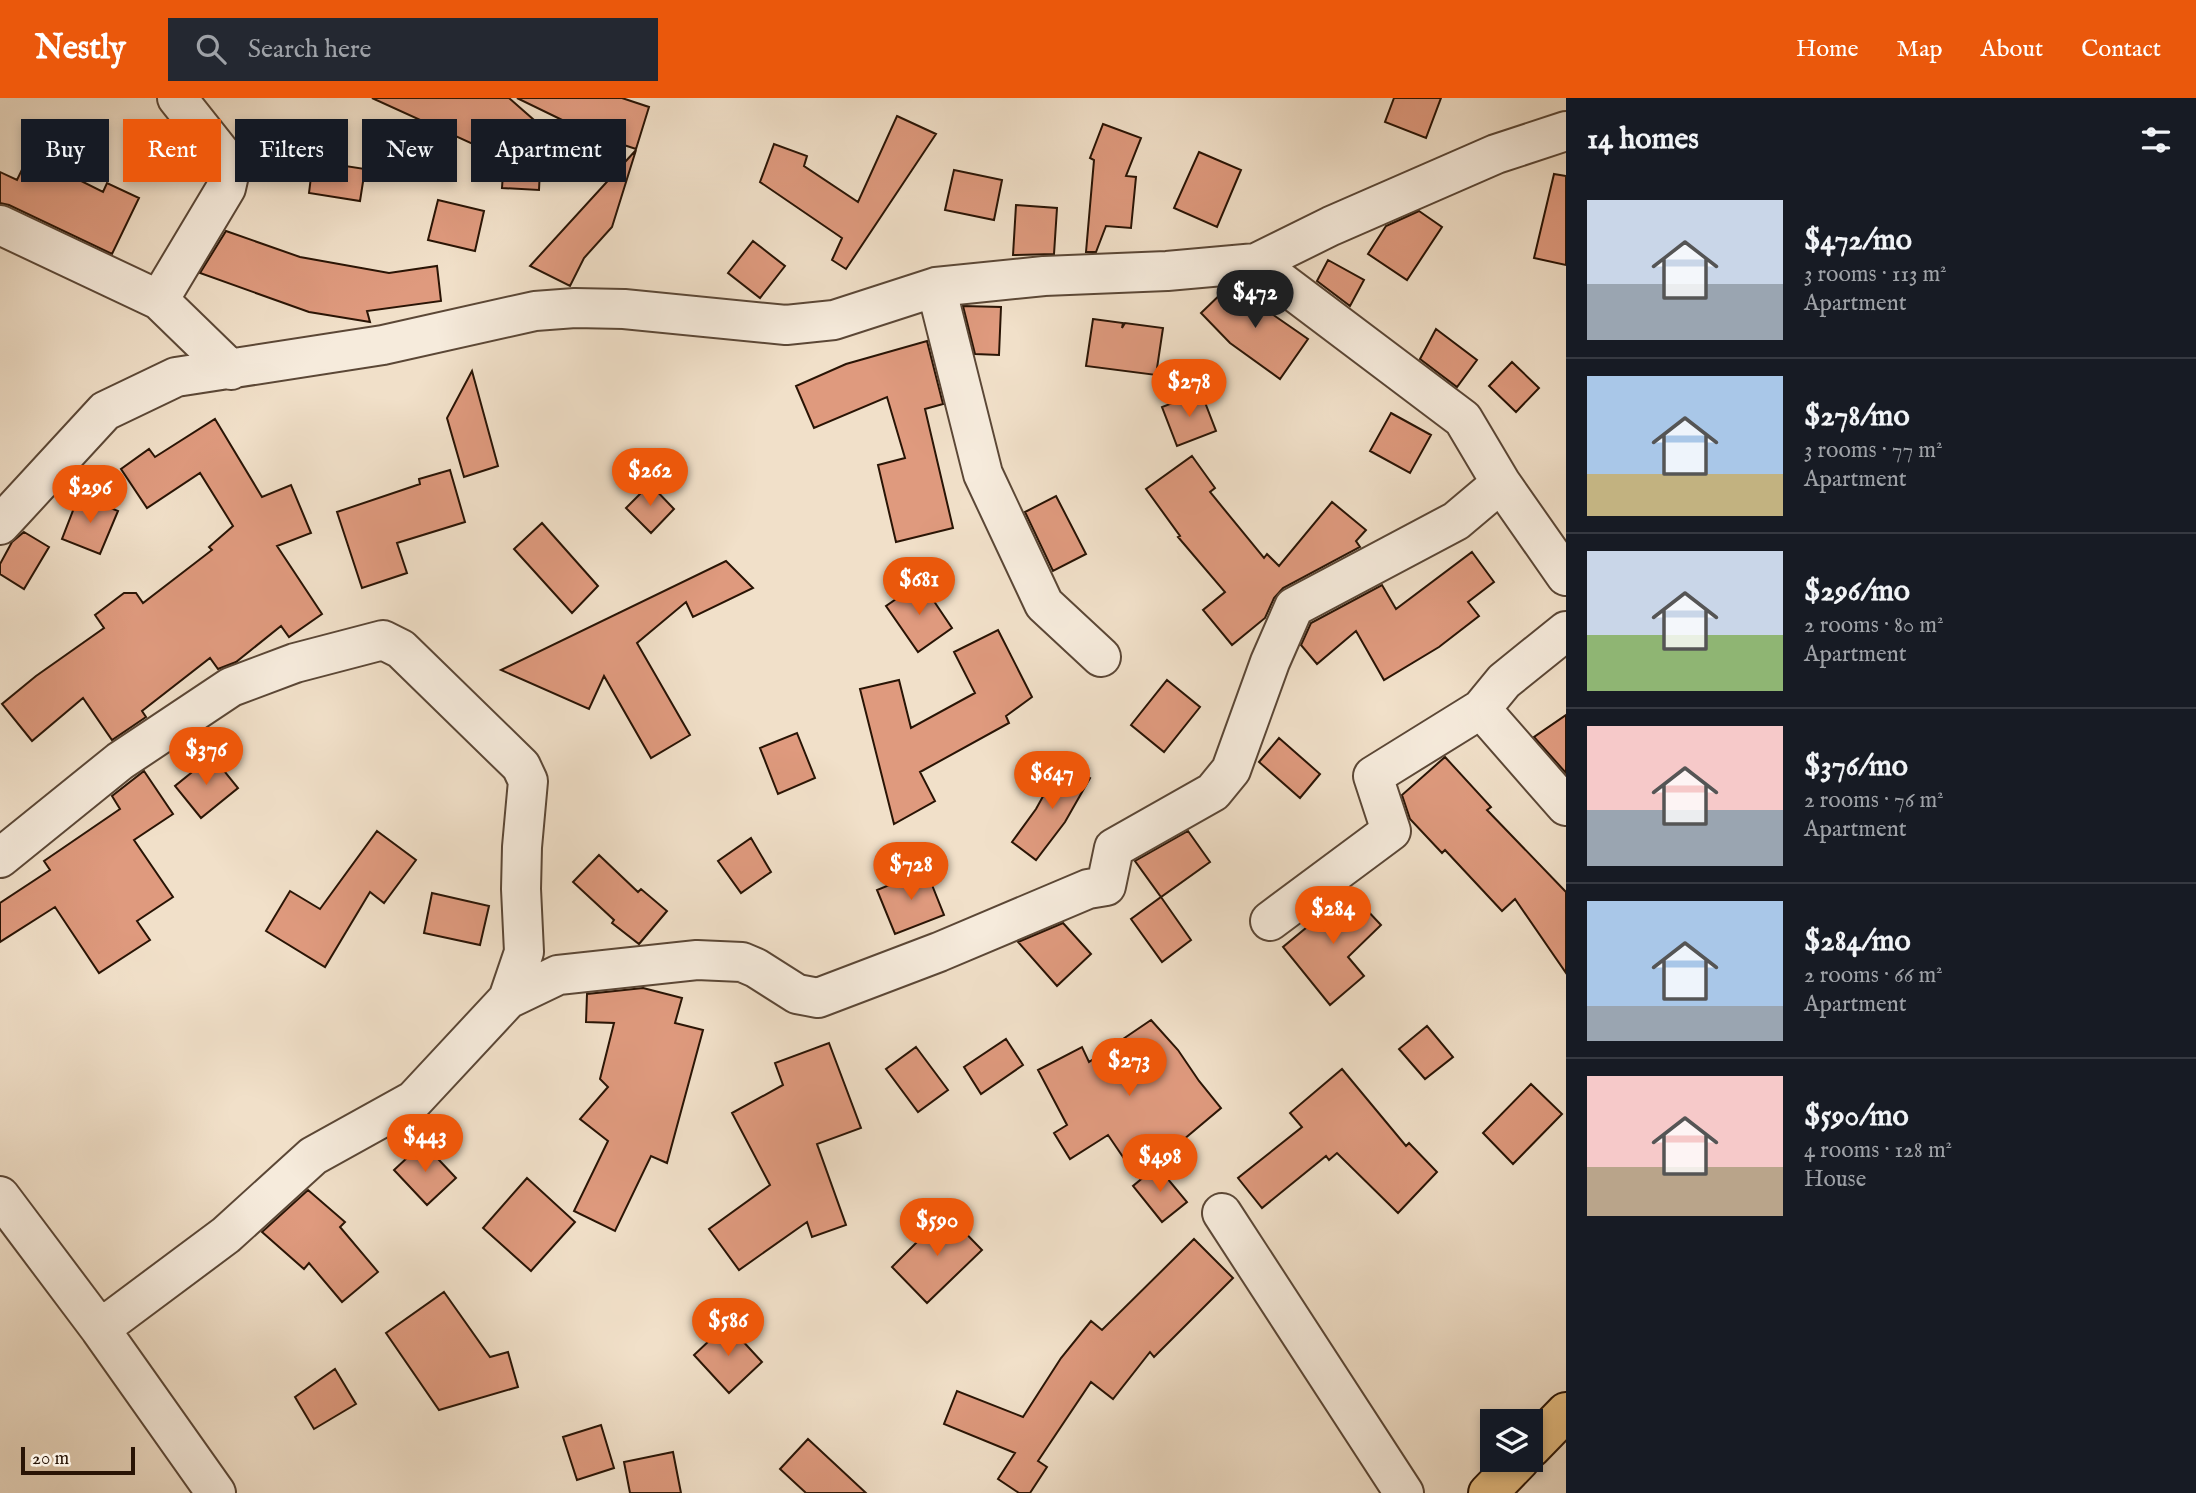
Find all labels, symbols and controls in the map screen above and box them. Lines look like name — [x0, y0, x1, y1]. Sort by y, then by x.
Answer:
search box — [168, 18, 658, 81]
text: Nestly — [35, 28, 126, 70]
icon: search — [192, 30, 230, 68]
text: Search here — [248, 33, 372, 66]
text: Home — [1796, 34, 1859, 65]
text: Map — [1897, 34, 1943, 65]
text: About — [1981, 34, 2043, 65]
text: Contact — [2081, 34, 2161, 65]
chip: Buy — [21, 119, 109, 182]
chip: Rent — [123, 119, 221, 182]
chip: Filters — [235, 119, 348, 182]
chip: New — [362, 119, 457, 182]
chip: Apartment — [471, 119, 626, 182]
text: 14 homes — [1587, 121, 1699, 159]
icon: filters — [2137, 121, 2175, 159]
text: $472/mo — [1804, 222, 1912, 260]
icon: home — [1643, 228, 1727, 312]
text: 3 rooms · 113 m² — [1804, 260, 1947, 289]
pin: $472 — [1214, 271, 1296, 330]
text: $472 — [1233, 278, 1277, 307]
text: Apartment — [1804, 289, 1907, 318]
pin: $278 — [1148, 360, 1230, 419]
text: $278 — [1167, 367, 1211, 396]
text: $278/mo — [1804, 398, 1910, 436]
icon: home — [1643, 404, 1727, 488]
text: 3 rooms · 77 m² — [1804, 436, 1943, 465]
pin: $262 — [609, 448, 691, 508]
text: $262 — [628, 456, 672, 485]
text: Apartment — [1804, 465, 1907, 494]
pin: $296 — [49, 466, 131, 525]
text: $296 — [68, 473, 112, 502]
pin: $681 — [878, 558, 960, 617]
text: $681 — [899, 565, 939, 594]
text: $296/mo — [1804, 573, 1910, 611]
icon: home — [1643, 579, 1727, 663]
text: 2 rooms · 80 m² — [1804, 611, 1944, 640]
text: Apartment — [1804, 640, 1907, 669]
pin: $376 — [165, 728, 247, 787]
text: $376 — [185, 735, 227, 764]
text: $376/mo — [1804, 748, 1908, 786]
pin: $647 — [1011, 752, 1093, 811]
icon: home — [1643, 754, 1727, 838]
text: $647 — [1030, 759, 1074, 788]
text: 2 rooms · 76 m² — [1804, 786, 1944, 815]
text: Apartment — [1804, 815, 1907, 844]
pin: $728 — [870, 842, 952, 902]
text: $728 — [889, 850, 933, 879]
pin: $284 — [1292, 886, 1374, 946]
text: $284 — [1311, 894, 1355, 923]
text: $284/mo — [1804, 923, 1911, 961]
icon: home — [1643, 929, 1727, 1013]
text: 2 rooms · 66 m² — [1804, 961, 1943, 990]
text: Apartment — [1804, 990, 1907, 1019]
pin: $273 — [1088, 1038, 1170, 1098]
text: $273 — [1108, 1046, 1150, 1075]
text: $590/mo — [1804, 1098, 1909, 1136]
icon: home — [1643, 1104, 1727, 1188]
pin: $443 — [384, 1114, 466, 1174]
text: $443 — [403, 1122, 447, 1151]
pin: $498 — [1119, 1134, 1201, 1194]
text: 4 rooms · 128 m² — [1804, 1136, 1952, 1165]
text: $498 — [1138, 1142, 1182, 1171]
text: House — [1804, 1165, 1866, 1194]
pin: $590 — [896, 1198, 978, 1258]
text: $590 — [916, 1206, 958, 1235]
pin: $586 — [687, 1298, 769, 1358]
text: $586 — [708, 1306, 748, 1335]
map controls — [1480, 1409, 1543, 1472]
button: layers — [1480, 1409, 1543, 1472]
scale bar — [21, 1444, 135, 1476]
text: 20 m — [32, 1447, 69, 1471]

